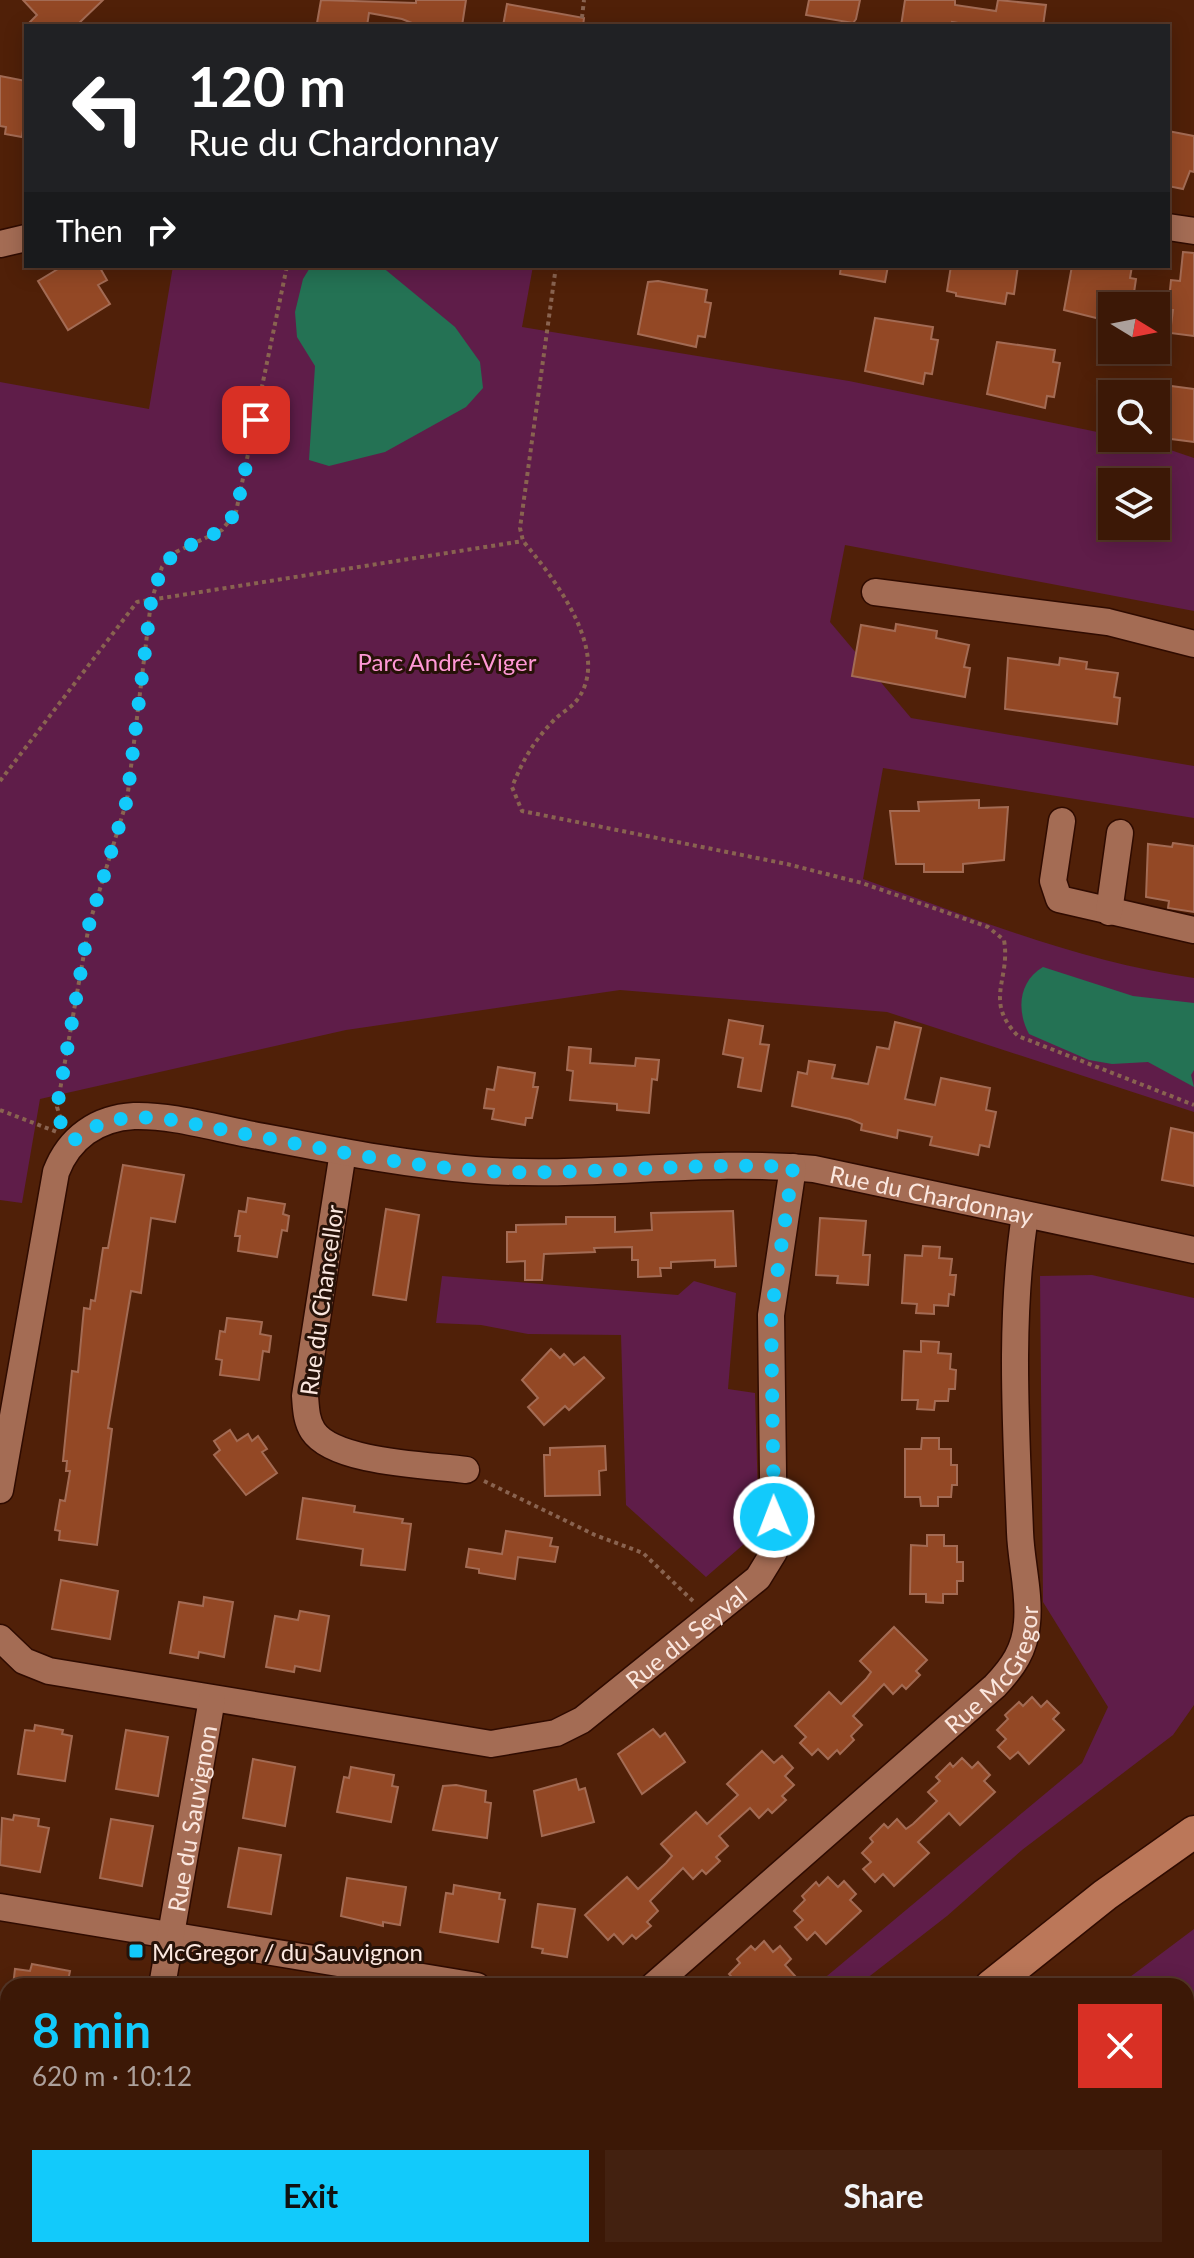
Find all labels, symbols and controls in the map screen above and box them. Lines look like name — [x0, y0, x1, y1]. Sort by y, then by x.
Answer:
text: 120 m — [188, 52, 346, 119]
icon: left — [56, 56, 160, 160]
text: Rue du Chardonnay — [188, 120, 499, 164]
icon: right — [139, 208, 183, 252]
text: Then — [56, 212, 123, 248]
north arrow — [1098, 292, 1170, 364]
map controls — [1098, 292, 1170, 540]
button: search — [1098, 380, 1170, 452]
pin — [222, 386, 290, 454]
icon: arrive — [234, 398, 278, 442]
button: layers — [1098, 468, 1170, 540]
park label: Parc André-Viger — [358, 647, 537, 676]
street label: Rue du Chardonnay — [827, 1158, 1037, 1230]
street label: Rue du Chancellor — [293, 1203, 349, 1397]
position arrow — [732, 1475, 816, 1559]
street label: Rue du Seyval — [619, 1579, 752, 1694]
street label: Rue McGregor — [938, 1606, 1042, 1739]
street label: Rue du Sauvignon — [161, 1723, 222, 1914]
place label: McGregor / du Sauvignon — [152, 1937, 423, 1966]
marker: McGregor / du Sauvignon — [127, 1942, 145, 1960]
text: 8 min — [32, 2001, 151, 2058]
button: close — [1078, 2004, 1162, 2088]
text: 620 m · 10:12 — [32, 2060, 192, 2092]
button: Exit — [32, 2150, 589, 2242]
button: Share — [605, 2150, 1162, 2242]

